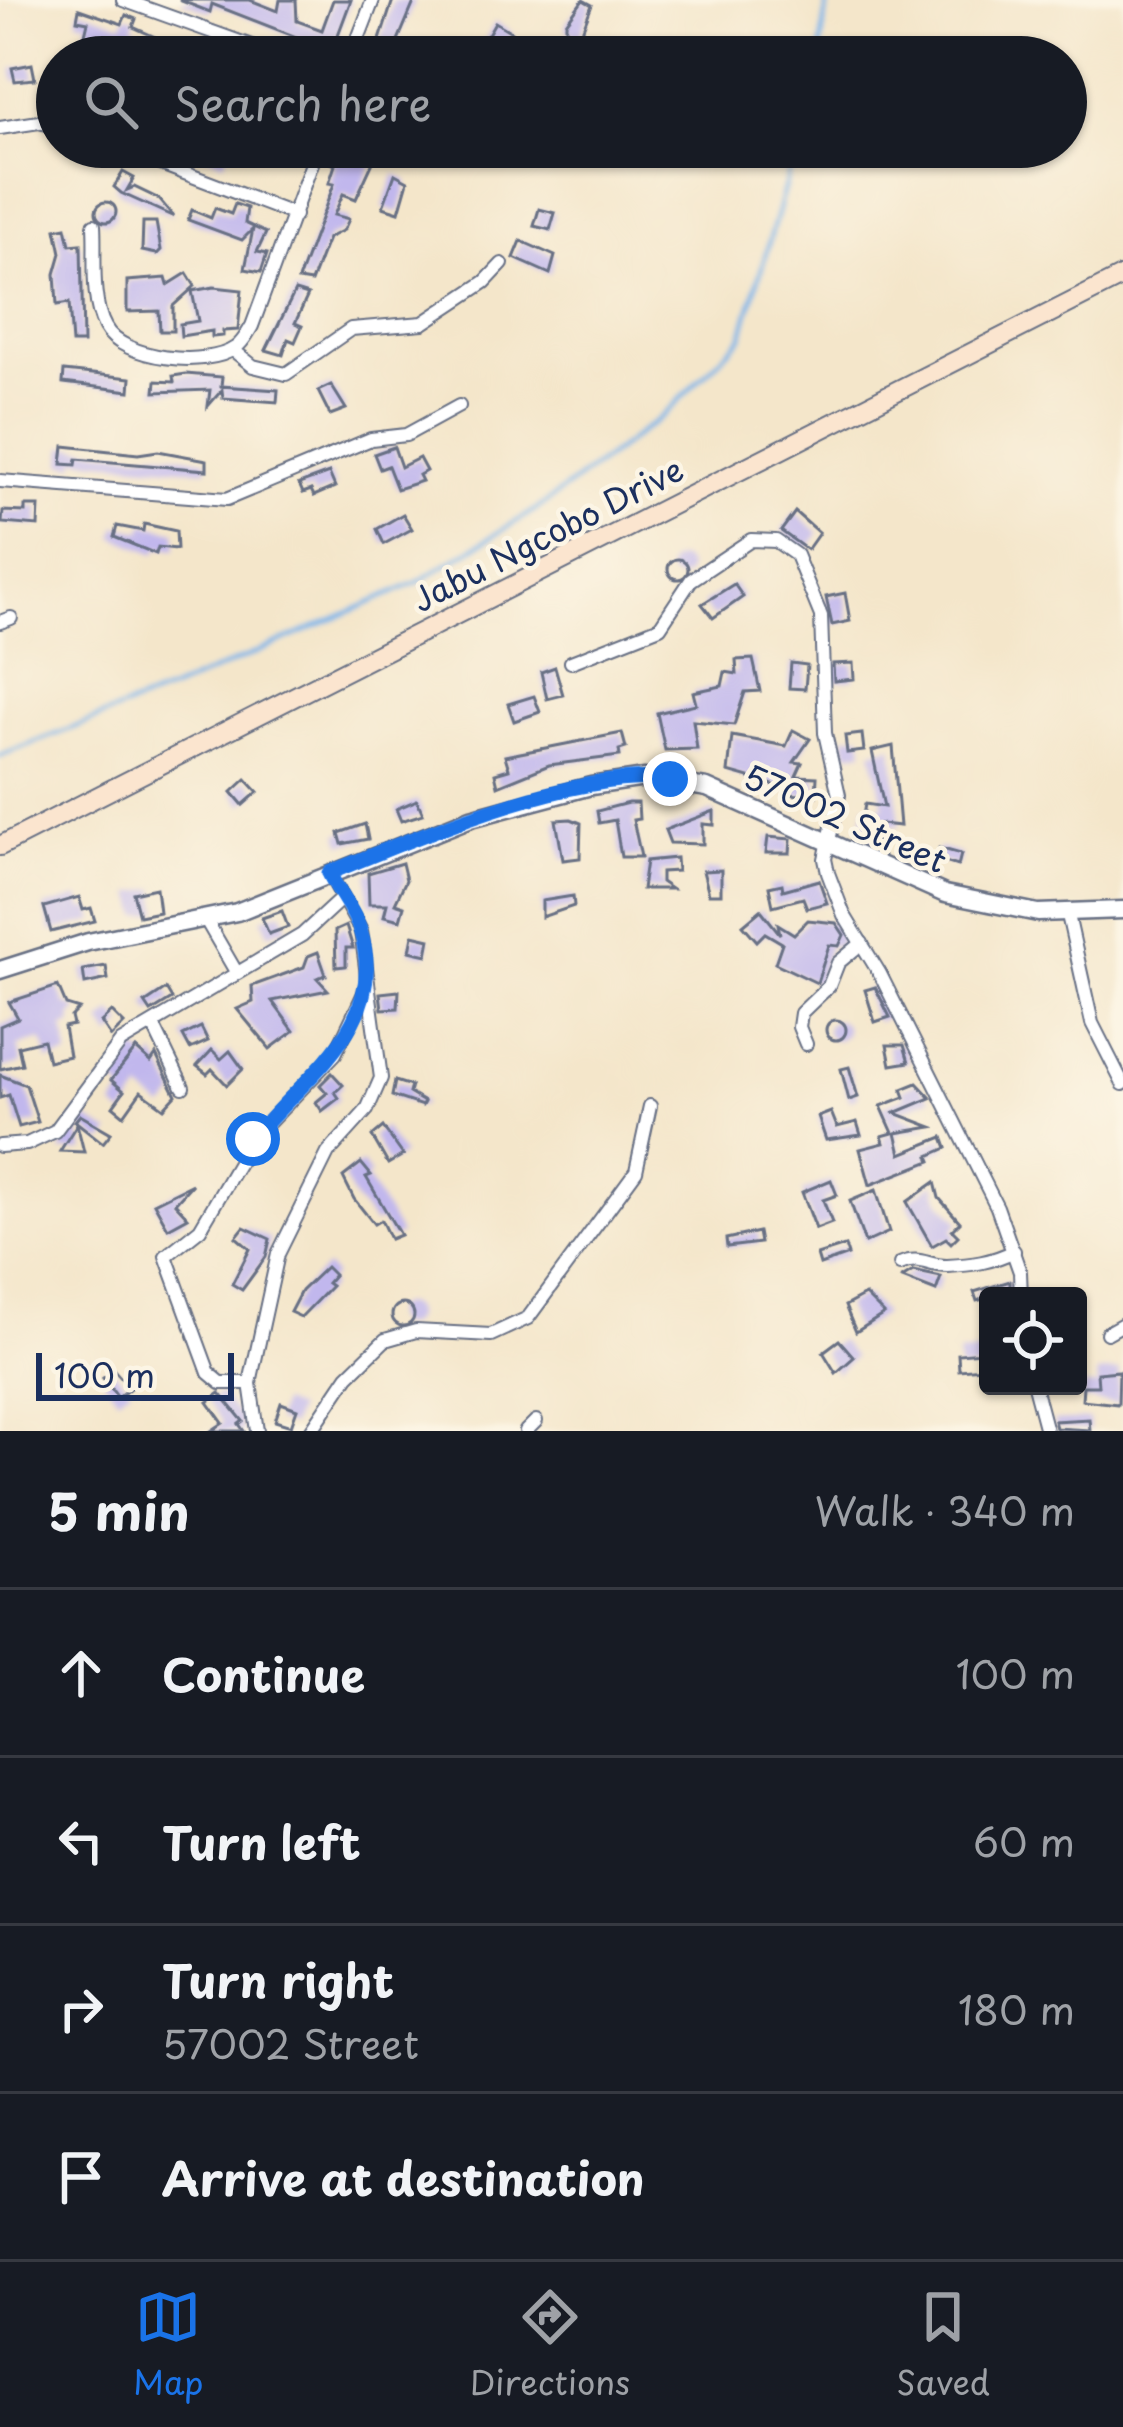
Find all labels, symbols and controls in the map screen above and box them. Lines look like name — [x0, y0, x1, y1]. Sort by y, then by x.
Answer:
search box — [36, 36, 1087, 168]
text: Search here — [174, 68, 431, 136]
icon: search — [78, 69, 144, 135]
street label: Jabu Ngcobo Drive — [403, 443, 691, 623]
street label: 57002 Street — [737, 750, 955, 884]
route end — [643, 752, 697, 806]
route start — [226, 1112, 280, 1166]
map controls — [979, 1287, 1087, 1395]
button: locate — [979, 1287, 1087, 1395]
scale bar — [36, 1347, 234, 1400]
text: 100 m — [54, 1349, 155, 1399]
text: 5 min — [48, 1471, 190, 1548]
text: Walk · 340 m — [815, 1480, 1075, 1539]
text: Continue — [162, 1639, 365, 1707]
icon: ahead — [48, 1640, 114, 1706]
text: 100 m — [956, 1643, 1075, 1702]
text: Turn left — [162, 1807, 361, 1875]
icon: left — [48, 1808, 114, 1874]
text: 60 m — [973, 1811, 1075, 1870]
text: Turn right — [162, 1945, 394, 2013]
icon: right — [48, 1976, 114, 2042]
text: 180 m — [958, 1979, 1075, 2038]
text: 57002 Street — [162, 2013, 419, 2072]
text: Arrive at destination — [162, 2143, 645, 2211]
icon: arrive — [48, 2144, 114, 2210]
tab: Map — [133, 2284, 204, 2406]
tab: Directions — [470, 2284, 630, 2406]
tab: Saved — [896, 2284, 990, 2406]

